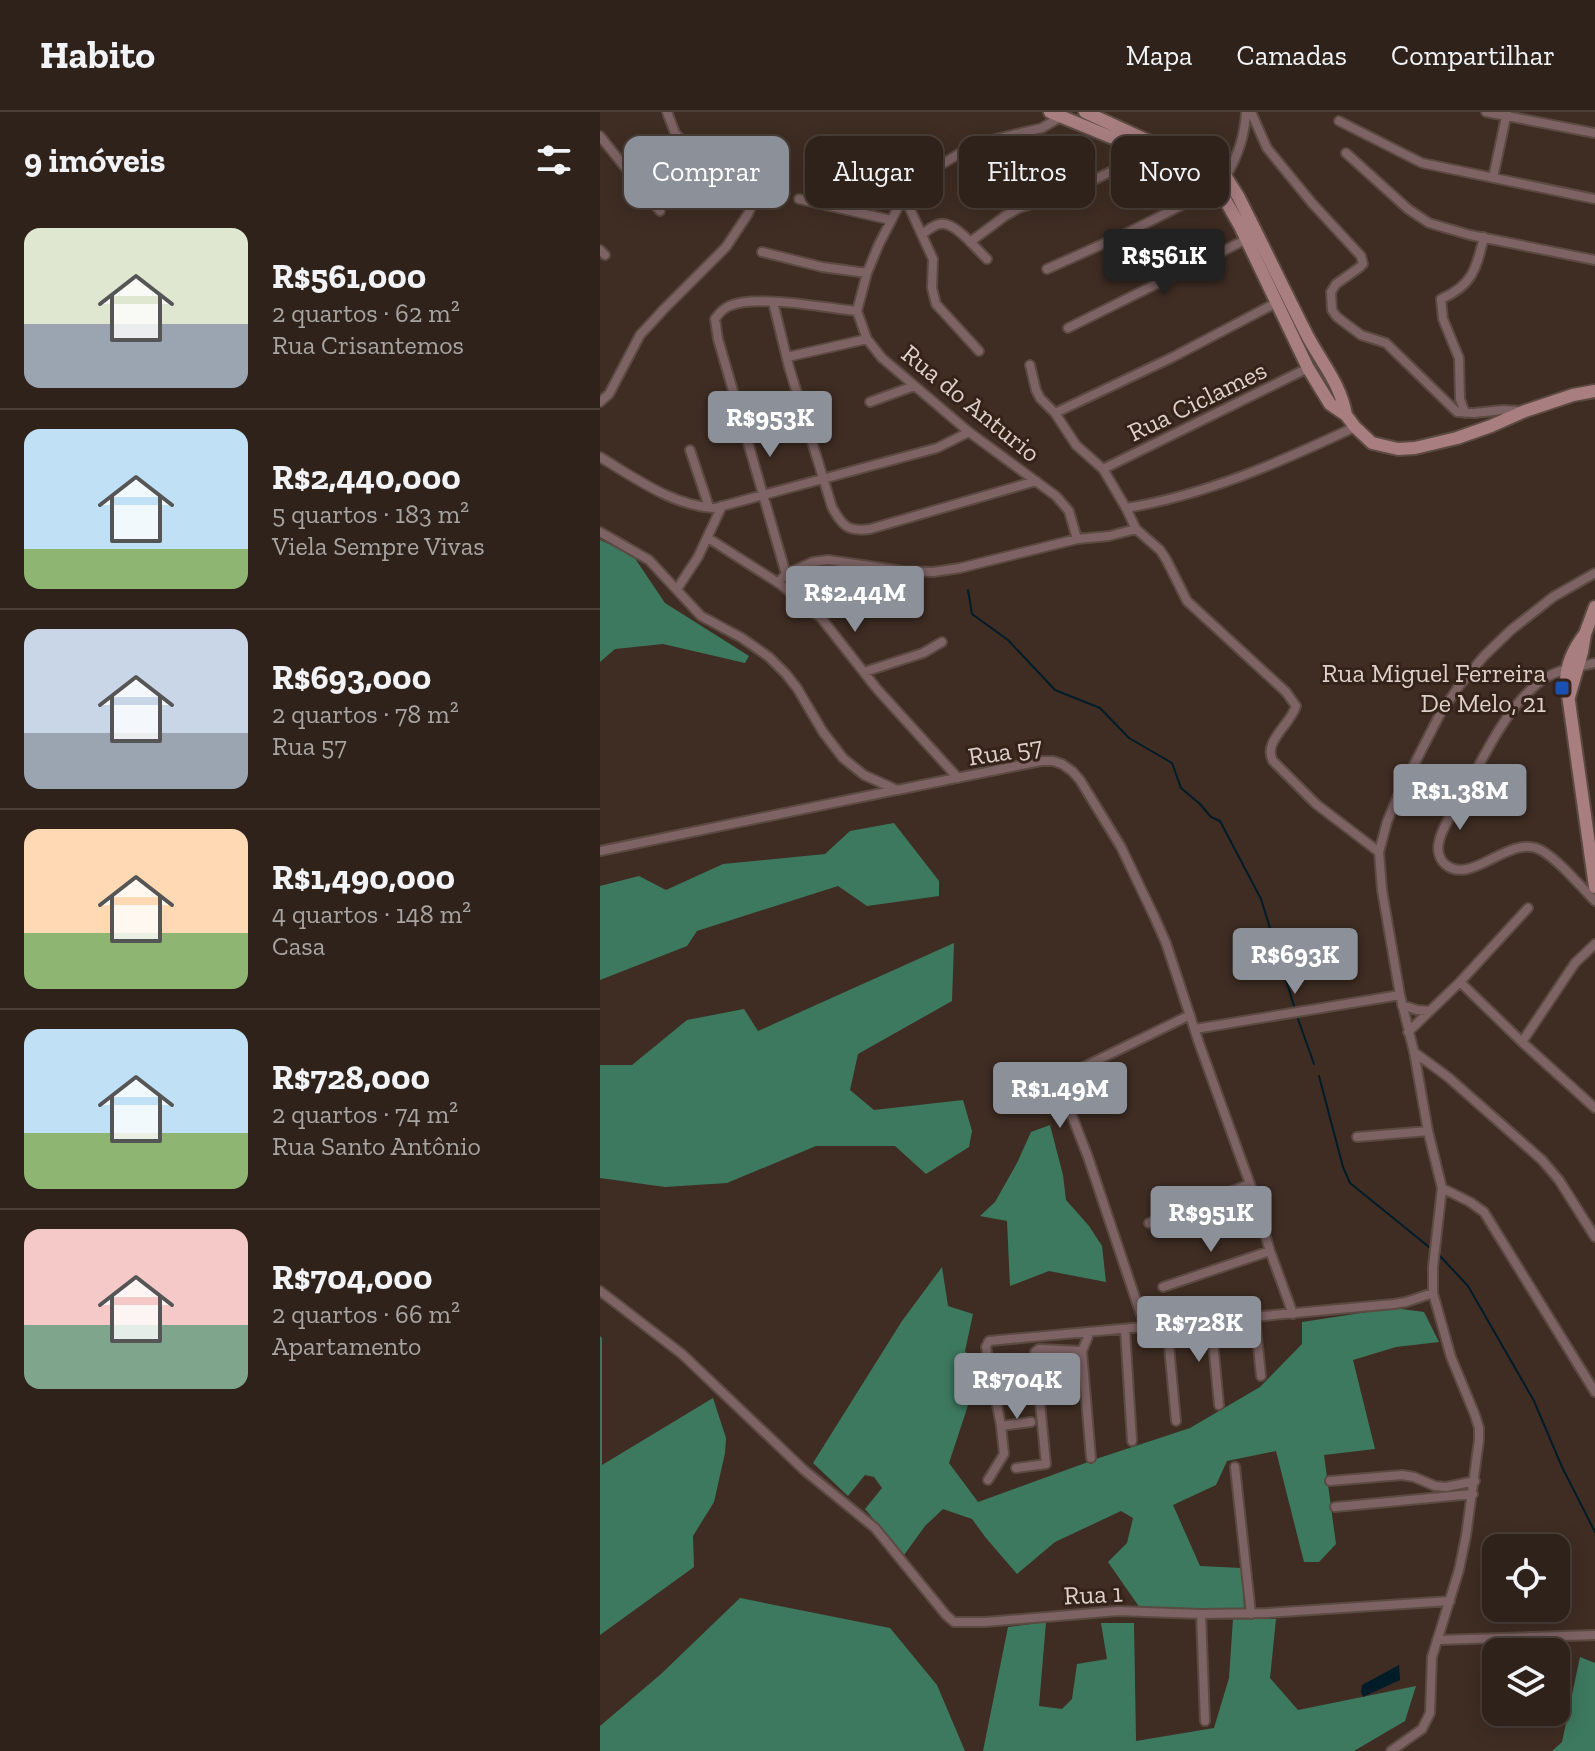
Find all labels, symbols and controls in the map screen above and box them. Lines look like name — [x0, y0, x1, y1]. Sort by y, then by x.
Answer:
text: Habito — [40, 32, 155, 78]
text: Mapa — [1126, 39, 1193, 72]
text: Camadas — [1237, 39, 1347, 72]
text: Compartilhar — [1391, 39, 1555, 72]
chip: Comprar — [624, 136, 789, 208]
chip: Alugar — [805, 136, 943, 208]
chip: Filtros — [959, 136, 1095, 208]
chip: Novo — [1111, 136, 1229, 208]
icon: filters — [532, 138, 576, 182]
text: 9 imóveis — [24, 140, 165, 181]
pin: R$561K — [1099, 229, 1229, 297]
text: R$561K — [1122, 239, 1206, 271]
text: R$561,000 — [272, 256, 426, 297]
icon: home — [88, 260, 184, 356]
text: 2 quartos · 62 m² — [272, 297, 460, 329]
text: Rua Crisantemos — [272, 329, 464, 361]
street label: Rua do Anturio — [895, 337, 1047, 469]
street label: Rua Ciclames — [1122, 354, 1272, 448]
pin: R$953K — [705, 391, 835, 459]
text: R$953K — [726, 401, 814, 433]
text: R$2,440,000 — [272, 457, 461, 498]
icon: home — [88, 461, 184, 557]
text: 5 quartos · 183 m² — [272, 498, 469, 530]
text: Viela Sempre Vivas — [272, 530, 485, 562]
pin: R$2.44M — [781, 566, 929, 634]
text: R$2.44M — [804, 576, 906, 608]
text: R$693,000 — [272, 657, 431, 698]
place label: Rua Miguel Ferreira De Melo, 21 — [1322, 657, 1546, 719]
icon: home — [88, 661, 184, 757]
marker: Rua Miguel Ferreira De Melo, 21 — [1553, 679, 1571, 697]
text: 2 quartos · 78 m² — [272, 698, 459, 730]
street label: Rua 57 — [966, 729, 1044, 773]
text: Rua 57 — [272, 730, 347, 762]
pin: R$1.38M — [1386, 764, 1534, 832]
text: R$1.38M — [1411, 774, 1509, 806]
text: R$1,490,000 — [272, 857, 455, 898]
icon: home — [88, 861, 184, 957]
text: 4 quartos · 148 m² — [272, 898, 471, 930]
pin: R$693K — [1230, 928, 1360, 996]
text: Casa — [272, 930, 325, 962]
text: R$693K — [1251, 938, 1339, 970]
text: R$728,000 — [272, 1057, 430, 1098]
icon: home — [88, 1061, 184, 1157]
pin: R$1.49M — [986, 1062, 1134, 1130]
text: R$1.49M — [1011, 1072, 1109, 1104]
text: 2 quartos · 74 m² — [272, 1098, 458, 1130]
text: Rua Santo Antônio — [272, 1130, 481, 1162]
pin: R$951K — [1146, 1186, 1276, 1254]
text: R$951K — [1169, 1196, 1253, 1228]
text: R$704,000 — [272, 1257, 432, 1298]
icon: home — [88, 1261, 184, 1357]
pin: R$728K — [1134, 1296, 1264, 1364]
text: 2 quartos · 66 m² — [272, 1298, 460, 1330]
text: R$728K — [1155, 1306, 1243, 1338]
text: Apartamento — [272, 1330, 421, 1362]
pin: R$704K — [952, 1353, 1082, 1421]
text: R$704K — [972, 1363, 1062, 1395]
map controls — [1482, 1534, 1570, 1726]
button: locate — [1482, 1534, 1570, 1622]
street label: Rua 1 — [1063, 1576, 1123, 1612]
button: layers — [1482, 1638, 1570, 1726]

